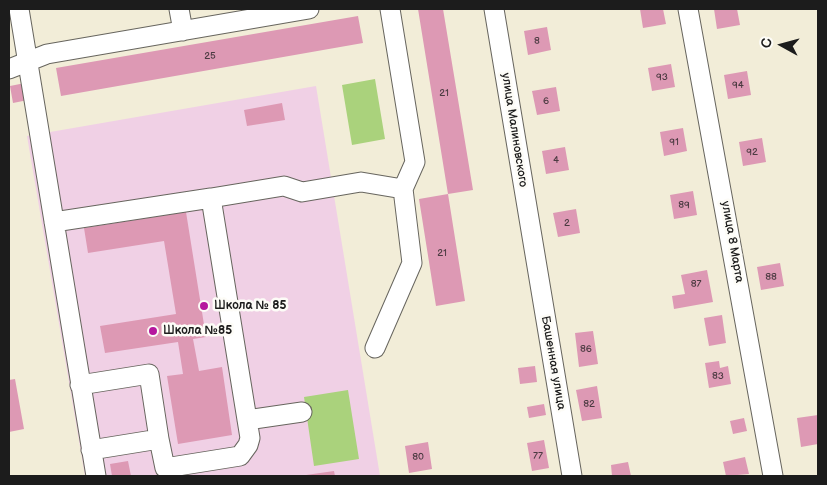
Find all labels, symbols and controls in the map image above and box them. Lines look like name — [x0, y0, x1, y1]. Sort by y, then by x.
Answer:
north arrow — [757, 20, 807, 70]
house number: 8 — [534, 35, 540, 47]
text: С — [758, 37, 776, 49]
house number: 25 — [204, 50, 216, 62]
house number: 93 — [656, 71, 668, 83]
street label: улица Малиновского — [498, 72, 530, 188]
house number: 94 — [732, 79, 744, 91]
house number: 21 — [439, 87, 449, 99]
house number: 6 — [543, 95, 549, 107]
house number: 91 — [669, 136, 679, 148]
house number: 92 — [746, 146, 758, 158]
house number: 4 — [553, 154, 559, 166]
house number: 89 — [678, 199, 690, 211]
street label: улица 8 Марта — [718, 200, 746, 284]
house number: 2 — [564, 217, 570, 229]
house number: 21 — [437, 247, 447, 259]
house number: 88 — [765, 271, 777, 283]
house number: 87 — [691, 278, 701, 290]
place label: Школа № 85 — [214, 299, 286, 313]
marker: Школа № 85 — [198, 300, 210, 312]
street label: Башенная улица — [538, 315, 568, 411]
place label: Школа №85 — [163, 324, 232, 338]
marker: Школа №85 — [147, 325, 159, 337]
house number: 86 — [580, 343, 592, 355]
house number: 83 — [712, 370, 724, 382]
house number: 82 — [583, 398, 595, 410]
house number: 77 — [533, 450, 543, 462]
house number: 80 — [412, 451, 424, 463]

